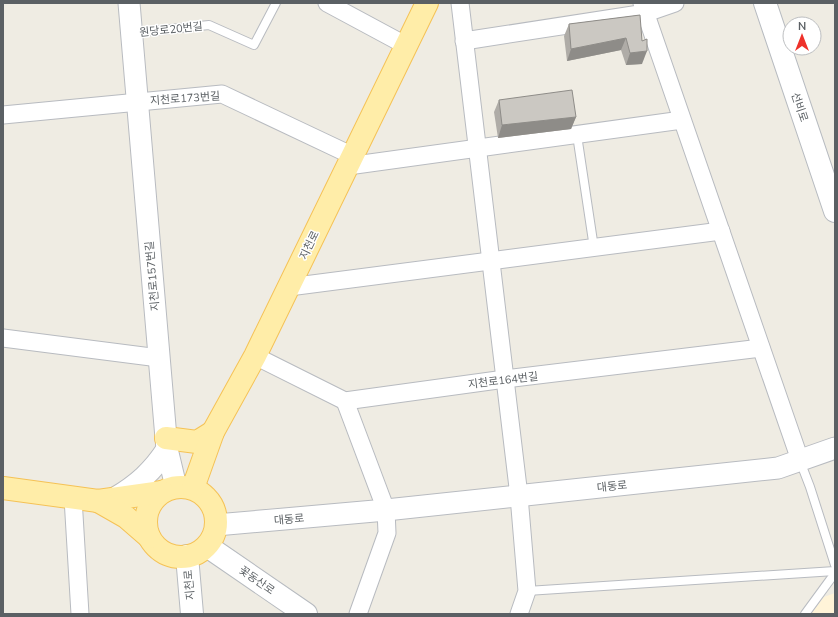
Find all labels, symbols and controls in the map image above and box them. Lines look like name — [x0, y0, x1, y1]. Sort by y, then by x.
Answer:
north arrow — [782, 16, 822, 56]
street label: 원당로20번길 — [139, 19, 204, 40]
text: N — [798, 19, 806, 34]
street label: 지천로173번길 — [149, 89, 221, 108]
street label: 선비로 — [787, 90, 812, 124]
street label: 지천로 — [296, 228, 323, 262]
street label: 지천로157번길 — [142, 240, 163, 312]
street label: 지천로164번길 — [467, 369, 539, 392]
street label: 대동로 — [596, 477, 628, 496]
street label: 대동로 — [273, 511, 305, 528]
street label: 꽃동산로 — [236, 563, 278, 598]
street label: 지천로 — [181, 569, 198, 601]

